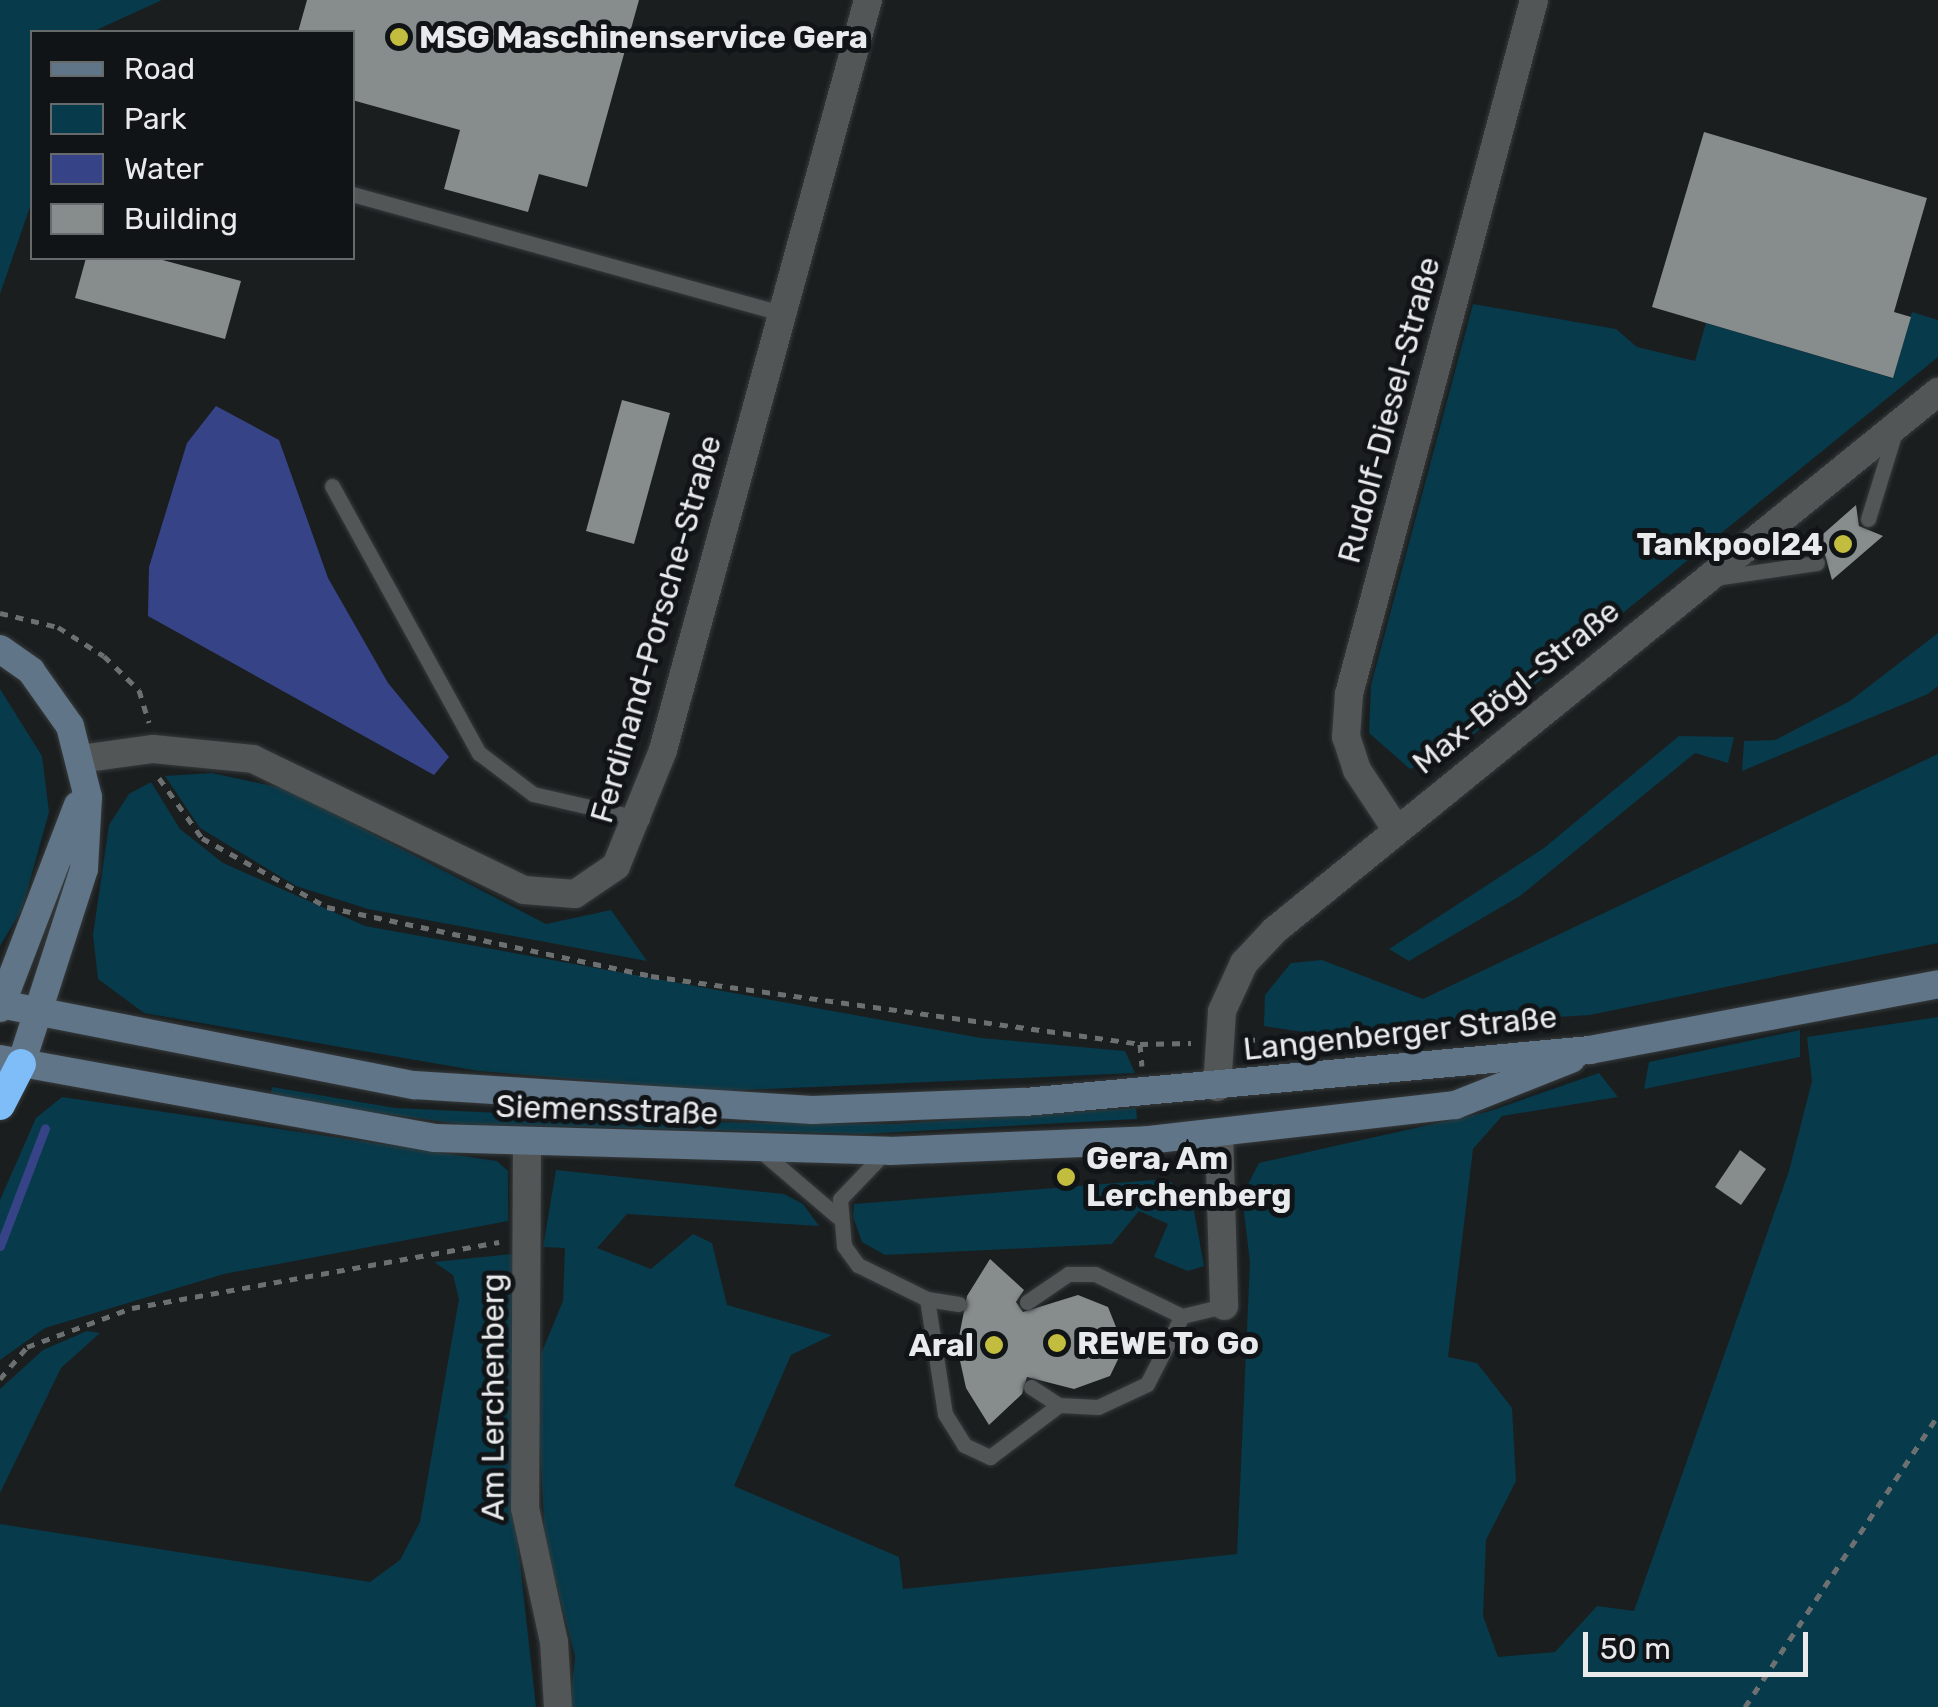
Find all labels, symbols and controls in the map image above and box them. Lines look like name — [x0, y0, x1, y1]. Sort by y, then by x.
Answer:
place label: MSG Maschinenservice Gera — [419, 18, 868, 56]
marker: MSG Maschinenservice Gera — [388, 26, 410, 48]
legend — [30, 30, 355, 260]
text: Road — [124, 51, 195, 87]
text: Park — [124, 101, 186, 137]
text: Water — [124, 151, 204, 187]
text: Building — [124, 201, 238, 237]
street label: Rudolf-Diesel-Straße — [1330, 253, 1448, 567]
street label: Ferdinand-Porsche-Straße — [582, 431, 730, 827]
place label: Tankpool24 — [1637, 525, 1823, 563]
marker: Tankpool24 — [1832, 533, 1854, 555]
street label: Max-Bögl-Straße — [1405, 592, 1627, 782]
street label: Langenberger Straße — [1241, 997, 1559, 1069]
street label: Siemensstraße — [495, 1087, 719, 1133]
place label: Gera, Am Lerchenberg — [1086, 1140, 1291, 1215]
marker: Gera, Am Lerchenberg — [1055, 1166, 1077, 1188]
street label: Am Lerchenberg — [474, 1273, 512, 1521]
place label: REWE To Go — [1077, 1324, 1260, 1362]
place label: Aral — [909, 1326, 974, 1364]
marker: REWE To Go — [1046, 1332, 1068, 1354]
marker: Aral — [983, 1334, 1005, 1356]
scale bar — [1588, 1612, 1813, 1674]
text: 50 m — [1600, 1631, 1671, 1667]

